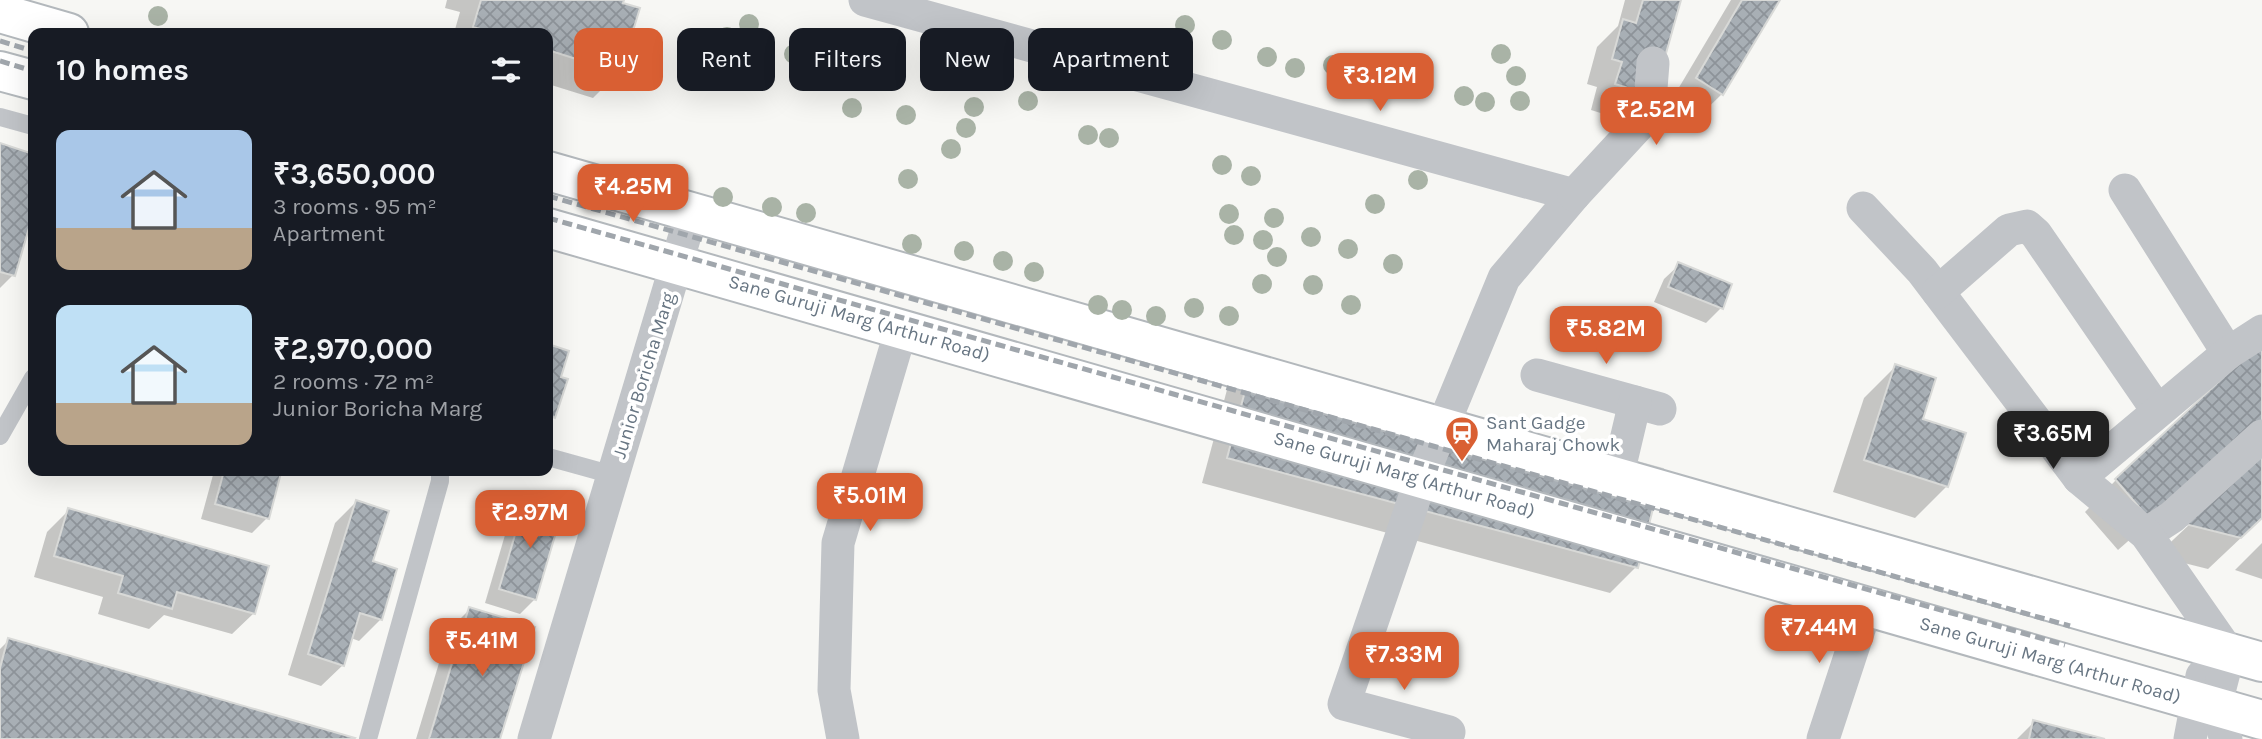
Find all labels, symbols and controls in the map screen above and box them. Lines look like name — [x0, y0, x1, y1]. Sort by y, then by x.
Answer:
chip: Buy — [574, 28, 663, 91]
chip: Rent — [677, 28, 775, 91]
chip: Filters — [789, 28, 906, 91]
chip: New — [920, 28, 1014, 91]
chip: Apartment — [1028, 28, 1193, 91]
icon: filters — [487, 51, 525, 89]
text: 10 homes — [56, 52, 189, 88]
pin: ₹3.12M — [1323, 54, 1437, 113]
text: ₹3.12M — [1343, 62, 1417, 89]
pin: ₹2.52M — [1599, 88, 1713, 147]
text: ₹2.52M — [1616, 96, 1696, 123]
text: ₹3,650,000 — [273, 156, 436, 192]
icon: home — [112, 158, 196, 242]
pin: ₹4.25M — [576, 164, 690, 224]
text: ₹4.25M — [593, 173, 673, 200]
text: 3 rooms · 95 m² — [273, 193, 437, 220]
text: Apartment — [273, 220, 385, 247]
street label: Sane Guruji Marg (Arthur Road) — [726, 270, 992, 366]
street label: Junior Boricha Marg — [608, 289, 680, 461]
pin: ₹5.82M — [1549, 306, 1663, 366]
text: ₹5.82M — [1566, 315, 1646, 342]
text: ₹2,970,000 — [273, 331, 433, 367]
icon: home — [112, 333, 196, 417]
text: 2 rooms · 72 m² — [273, 368, 434, 395]
text: Junior Boricha Marg — [273, 395, 482, 422]
place label: Sant Gadge Maharaj Chowk — [1486, 412, 1621, 456]
pin: ₹3.65M — [1996, 412, 2110, 471]
station icon: Sant Gadge Maharaj Chowk — [1443, 414, 1481, 463]
text: ₹3.65M — [2013, 420, 2093, 447]
street label: Sane Guruji Marg (Arthur Road) — [1271, 427, 1537, 523]
pin: ₹5.01M — [813, 474, 927, 533]
text: ₹5.01M — [833, 482, 907, 509]
pin: ₹2.97M — [473, 490, 587, 550]
text: ₹2.97M — [491, 499, 569, 526]
pin: ₹7.44M — [1762, 606, 1876, 665]
street label: Sane Guruji Marg (Arthur Road) — [1917, 612, 2183, 708]
text: ₹7.44M — [1780, 614, 1858, 641]
pin: ₹5.41M — [425, 618, 539, 678]
text: ₹5.41M — [445, 627, 519, 654]
pin: ₹7.33M — [1347, 632, 1461, 692]
text: ₹7.33M — [1365, 641, 1443, 668]

